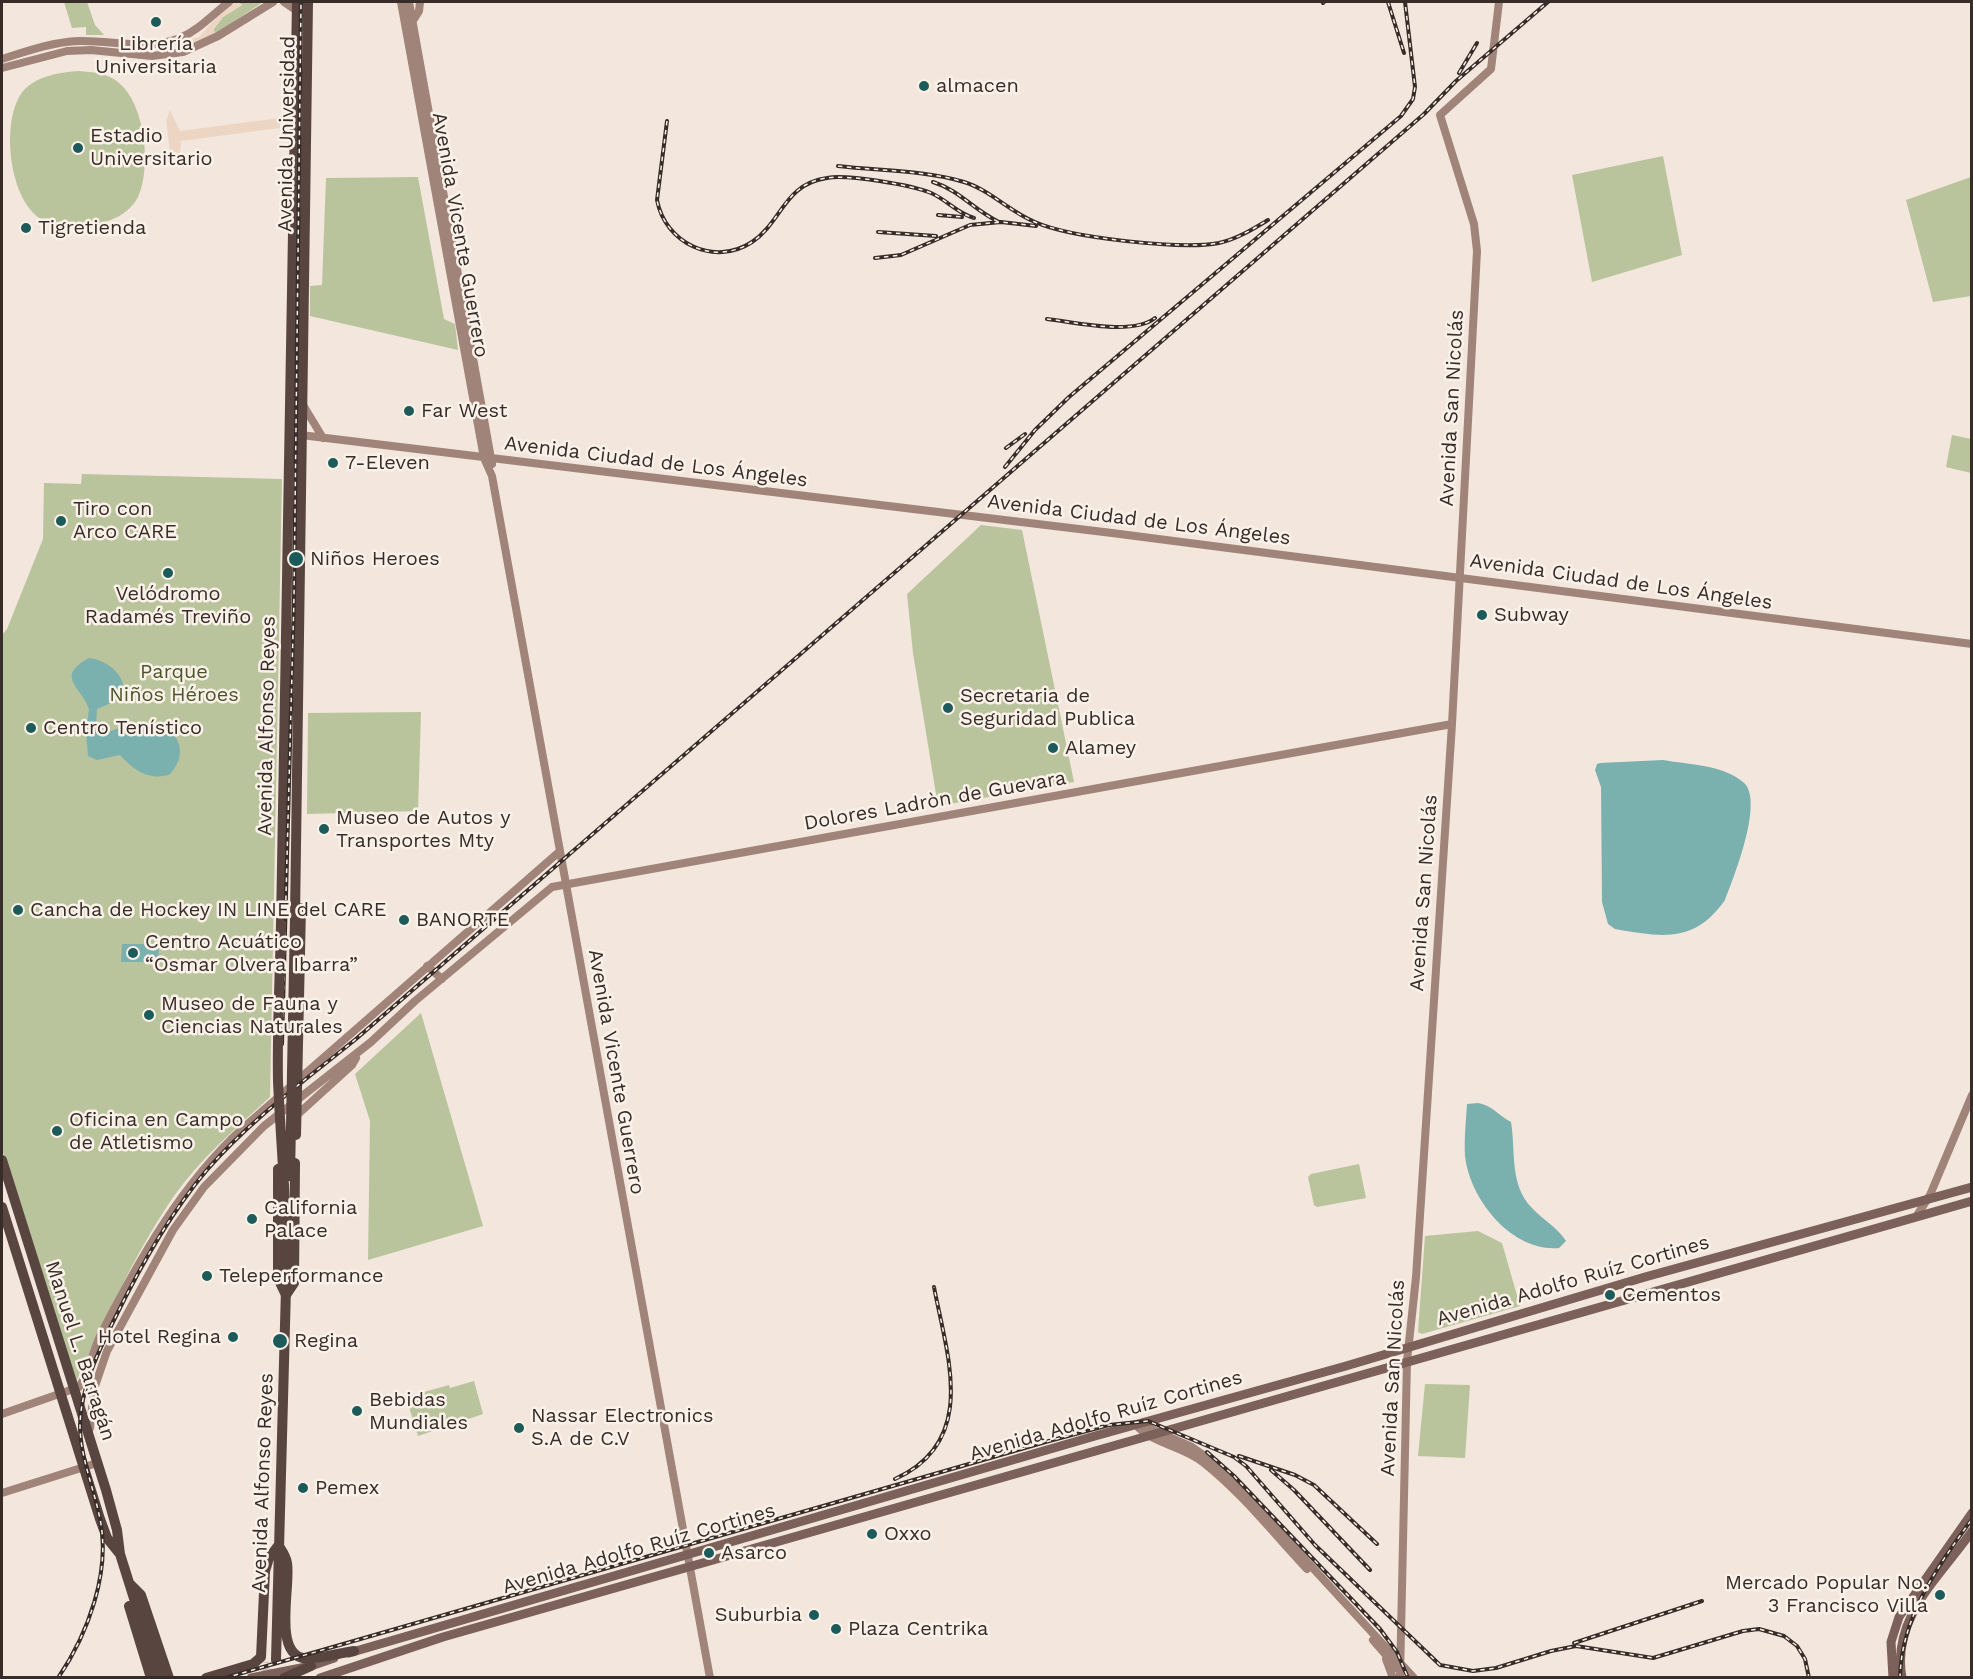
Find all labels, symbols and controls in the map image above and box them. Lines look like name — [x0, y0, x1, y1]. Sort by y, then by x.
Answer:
marker: Librería Universitaria — [149, 15, 163, 29]
place label: Librería Universitaria — [95, 32, 217, 79]
street label: Avenida Universidad — [273, 36, 301, 232]
place label: almacen — [936, 74, 1019, 98]
marker: almacen — [917, 79, 931, 93]
street label: Avenida Vicente Guerrero — [427, 111, 493, 359]
place label: Estadio Universitario — [90, 124, 212, 171]
marker: Estadio Universitario — [71, 141, 85, 155]
place label: Tigretienda — [38, 216, 146, 240]
marker: Tigretienda — [19, 221, 33, 235]
street label: Avenida San Nicolás — [1435, 309, 1469, 507]
place label: Far West — [421, 399, 507, 423]
marker: Far West — [402, 404, 416, 418]
street label: Avenida Ciudad de Los Ángeles — [503, 431, 809, 493]
place label: 7-Eleven — [345, 451, 430, 475]
marker: 7-Eleven — [326, 456, 340, 470]
street label: Avenida Ciudad de Los Ángeles — [986, 489, 1292, 551]
place label: Tiro con Arco CARE — [73, 497, 177, 544]
marker: Tiro con Arco CARE — [54, 514, 68, 528]
place label: Niños Heroes — [310, 547, 440, 571]
street label: Avenida Ciudad de Los Ángeles — [1468, 549, 1774, 615]
marker: Niños Heroes — [287, 550, 305, 568]
marker: Velódromo Radamés Treviño — [161, 566, 175, 580]
place label: Velódromo Radamés Treviño — [85, 582, 251, 629]
place label: Subway — [1494, 603, 1569, 627]
marker: Subway — [1475, 608, 1489, 622]
street label: Avenida Alfonso Reyes — [253, 616, 281, 836]
park label: Parque Niños Héroes — [109, 660, 239, 707]
place label: Secretaria de Seguridad Publica — [960, 684, 1135, 731]
marker: Secretaria de Seguridad Publica — [941, 701, 955, 715]
place label: Centro Tenístico — [43, 716, 202, 740]
marker: Centro Tenístico — [24, 721, 38, 735]
place label: Alamey — [1065, 736, 1136, 760]
marker: Alamey — [1046, 741, 1060, 755]
street label: Dolores Ladròn de Guevara — [802, 766, 1068, 836]
street label: Avenida San Nicolás — [1405, 794, 1443, 992]
place label: Museo de Autos y Transportes Mty — [336, 806, 510, 853]
marker: Museo de Autos y Transportes Mty — [317, 822, 331, 836]
place label: Cancha de Hockey IN LINE del CARE — [30, 898, 386, 922]
marker: Cancha de Hockey IN LINE del CARE — [11, 903, 25, 917]
place label: BANORTE — [416, 908, 509, 932]
marker: BANORTE — [397, 913, 411, 927]
place label: Centro Acuático “Osmar Olvera Ibarra” — [145, 930, 358, 977]
marker: Centro Acuático “Osmar Olvera Ibarra” — [126, 946, 140, 960]
street label: Avenida Vicente Guerrero — [583, 948, 649, 1196]
place label: Museo de Fauna y Ciencias Naturales — [161, 992, 343, 1039]
marker: Museo de Fauna y Ciencias Naturales — [142, 1008, 156, 1022]
place label: Oficina en Campo de Atletismo — [69, 1108, 244, 1155]
marker: Oficina en Campo de Atletismo — [50, 1124, 64, 1138]
place label: California Palace — [264, 1196, 357, 1243]
marker: California Palace — [245, 1212, 259, 1226]
street label: Avenida Adolfo Ruíz Cortines — [1434, 1231, 1712, 1331]
street label: Manuel L. Barragán — [40, 1258, 120, 1444]
place label: Teleperformance — [219, 1264, 384, 1288]
marker: Teleperformance — [200, 1269, 214, 1283]
street label: Avenida San Nicolás — [1376, 1279, 1410, 1477]
place label: Cementos — [1622, 1283, 1721, 1307]
marker: Cementos — [1603, 1288, 1617, 1302]
place label: Hotel Regina — [98, 1325, 221, 1349]
place label: Regina — [294, 1329, 358, 1353]
marker: Hotel Regina — [226, 1330, 240, 1344]
marker: Regina — [271, 1332, 289, 1350]
street label: Avenida Adolfo Ruíz Cortines — [967, 1366, 1245, 1466]
street label: Avenida Alfonso Reyes — [247, 1373, 279, 1593]
place label: Bebidas Mundiales — [369, 1388, 468, 1435]
marker: Bebidas Mundiales — [350, 1404, 364, 1418]
place label: Nassar Electronics S.A de C.V — [531, 1404, 714, 1451]
marker: Nassar Electronics S.A de C.V — [512, 1421, 526, 1435]
place label: Pemex — [315, 1476, 379, 1500]
marker: Pemex — [296, 1481, 310, 1495]
street label: Avenida Adolfo Ruíz Cortines — [500, 1499, 778, 1599]
place label: Oxxo — [884, 1522, 932, 1546]
marker: Oxxo — [865, 1527, 879, 1541]
place label: Asarco — [721, 1541, 787, 1565]
marker: Asarco — [702, 1546, 716, 1560]
place label: Mercado Popular No. 3 Francisco Villa — [1725, 1571, 1928, 1618]
marker: Mercado Popular No. 3 Francisco Villa — [1933, 1588, 1947, 1602]
place label: Suburbia — [715, 1603, 802, 1627]
marker: Suburbia — [807, 1608, 821, 1622]
place label: Plaza Centrika — [848, 1617, 988, 1641]
marker: Plaza Centrika — [829, 1622, 843, 1636]

